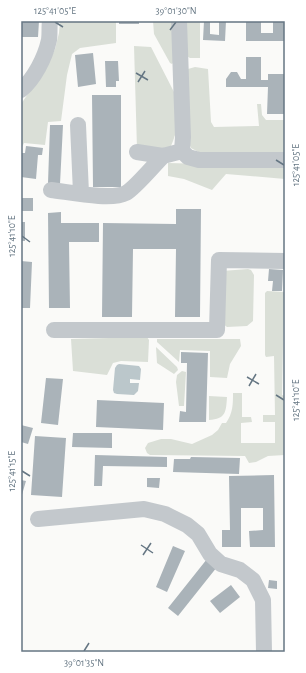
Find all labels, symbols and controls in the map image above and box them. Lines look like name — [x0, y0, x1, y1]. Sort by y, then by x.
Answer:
text: 125°41'05"E — [34, 6, 76, 16]
text: 39°01'30"N — [155, 6, 197, 16]
text: 125°41'05"E — [291, 144, 301, 186]
text: 125°41'10"E — [7, 215, 17, 257]
text: 125°41'10"E — [291, 379, 301, 421]
text: 125°41'15"E — [7, 451, 17, 491]
text: 39°01'35"N — [64, 658, 104, 668]

